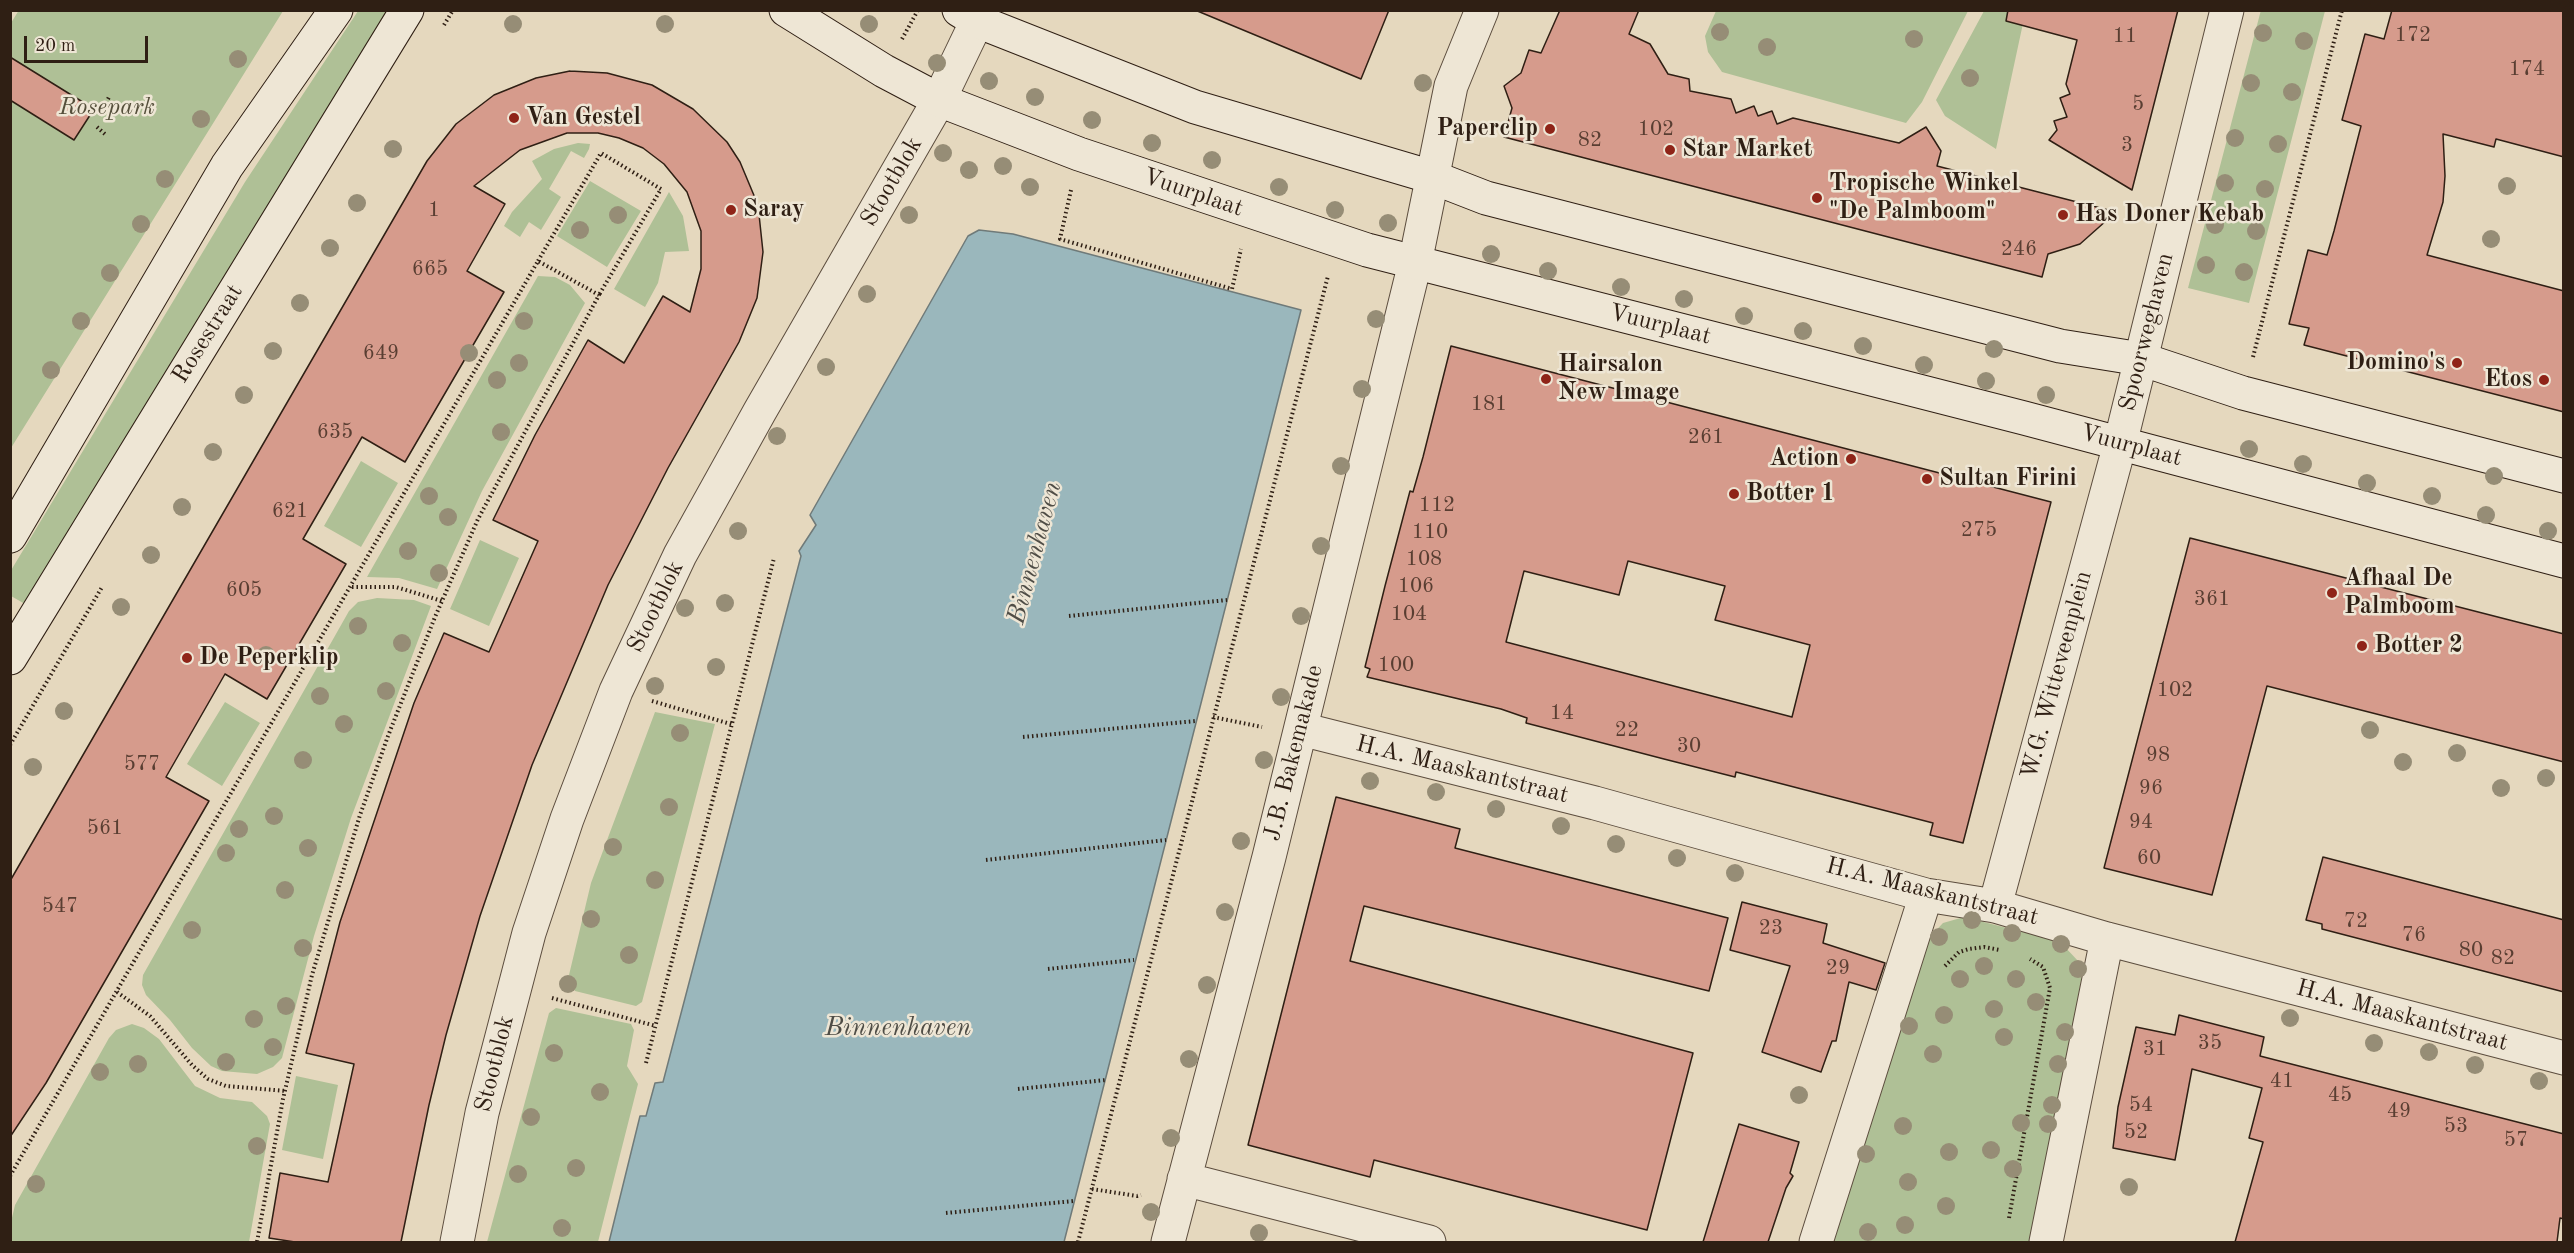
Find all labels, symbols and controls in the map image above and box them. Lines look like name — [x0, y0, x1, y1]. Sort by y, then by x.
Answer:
house number: 172 — [2395, 22, 2431, 48]
house number: 11 — [2113, 23, 2137, 49]
scale bar — [27, 24, 152, 62]
text: 20 m — [35, 37, 75, 55]
house number: 174 — [2509, 56, 2545, 82]
house number: 5 — [2132, 91, 2144, 117]
park label: Rosepark — [59, 94, 155, 122]
place label: Van Gestel — [526, 104, 641, 132]
marker: Van Gestel — [507, 111, 521, 125]
place label: Paperclip — [1436, 115, 1538, 143]
house number: 102 — [1638, 116, 1674, 142]
marker: Paperclip — [1543, 122, 1557, 136]
house number: 82 — [1578, 127, 1602, 153]
street label: Stootblok — [855, 132, 929, 232]
house number: 3 — [2121, 132, 2133, 158]
place label: Star Market — [1682, 136, 1812, 164]
marker: Star Market — [1663, 143, 1677, 157]
street label: Vuurplaat — [1139, 162, 1247, 224]
place label: Tropische Winkel "De Palmboom" — [1829, 170, 2019, 226]
marker: Tropische Winkel "De Palmboom" — [1810, 191, 1824, 205]
place label: Saray — [743, 196, 805, 224]
house number: 1 — [428, 197, 440, 223]
place label: Has Doner Kebab — [2075, 201, 2264, 229]
marker: Saray — [724, 203, 738, 217]
marker: Has Doner Kebab — [2056, 208, 2070, 222]
house number: 246 — [2001, 236, 2037, 262]
street label: Spoorweghaven — [2113, 250, 2181, 414]
house number: 665 — [412, 256, 448, 282]
street label: Rosestraat — [166, 279, 250, 389]
street label: Vuurplaat — [1606, 298, 1714, 352]
house number: 649 — [363, 340, 399, 366]
place label: Domino's — [2346, 349, 2445, 377]
place label: Hairsalon New Image — [1558, 351, 1680, 407]
marker: Domino's — [2450, 356, 2464, 370]
place label: Etos — [2484, 366, 2532, 394]
marker: Hairsalon New Image — [1539, 372, 1553, 386]
marker: Etos — [2537, 373, 2551, 387]
house number: 181 — [1471, 391, 1507, 417]
house number: 635 — [317, 419, 353, 445]
street label: Vuurplaat — [2077, 419, 2185, 473]
house number: 261 — [1688, 424, 1724, 450]
place label: Action — [1769, 445, 1839, 473]
marker: Action — [1844, 452, 1858, 466]
place label: Sultan Firini — [1939, 465, 2077, 493]
marker: Sultan Firini — [1920, 472, 1934, 486]
water label: Binnenhaven — [1001, 478, 1069, 628]
place label: Botter 1 — [1746, 480, 1835, 508]
marker: Botter 1 — [1727, 487, 1741, 501]
house number: 112 — [1419, 492, 1455, 518]
house number: 621 — [272, 498, 308, 524]
house number: 275 — [1961, 517, 1997, 543]
house number: 110 — [1412, 519, 1448, 545]
house number: 108 — [1406, 546, 1442, 572]
street label: Stootblok — [621, 556, 691, 658]
place label: Afhaal De Palmboom — [2344, 565, 2455, 621]
street label: W.G. Witteveenplein — [2015, 568, 2099, 782]
house number: 106 — [1398, 573, 1434, 599]
house number: 605 — [226, 577, 262, 603]
house number: 361 — [2194, 586, 2230, 612]
marker: Afhaal De Palmboom — [2325, 586, 2339, 600]
house number: 104 — [1391, 601, 1427, 627]
place label: Botter 2 — [2374, 632, 2463, 660]
marker: Botter 2 — [2355, 639, 2369, 653]
place label: De Peperklip — [199, 644, 339, 672]
marker: De Peperklip — [180, 651, 194, 665]
house number: 100 — [1378, 652, 1414, 678]
street label: J.B. Bakemakade — [1258, 662, 1330, 844]
house number: 102 — [2157, 677, 2193, 703]
house number: 14 — [1550, 700, 1574, 726]
house number: 22 — [1615, 717, 1639, 743]
street label: H.A. Maaskantstraat — [1353, 730, 1571, 810]
house number: 30 — [1677, 733, 1701, 759]
house number: 98 — [2146, 742, 2170, 768]
house number: 577 — [124, 751, 160, 777]
house number: 96 — [2139, 775, 2163, 801]
house number: 94 — [2129, 809, 2153, 835]
house number: 561 — [87, 815, 123, 841]
house number: 60 — [2137, 845, 2161, 871]
street label: H.A. Maaskantstraat — [1823, 852, 2041, 932]
house number: 547 — [42, 893, 78, 919]
house number: 72 — [2344, 908, 2368, 934]
house number: 23 — [1759, 915, 1783, 941]
house number: 76 — [2402, 922, 2426, 948]
house number: 80 — [2459, 937, 2483, 963]
house number: 82 — [2491, 945, 2515, 971]
house number: 29 — [1826, 955, 1850, 981]
street label: H.A. Maaskantstraat — [2293, 974, 2511, 1058]
water label: Binnenhaven — [825, 1012, 971, 1044]
street label: Stootblok — [469, 1013, 521, 1115]
house number: 35 — [2198, 1030, 2222, 1056]
house number: 31 — [2143, 1036, 2167, 1062]
house number: 41 — [2270, 1068, 2294, 1094]
house number: 45 — [2328, 1082, 2352, 1108]
house number: 54 — [2129, 1092, 2153, 1118]
house number: 49 — [2387, 1098, 2411, 1124]
house number: 53 — [2444, 1113, 2468, 1139]
house number: 52 — [2124, 1119, 2148, 1145]
house number: 57 — [2504, 1127, 2528, 1153]

